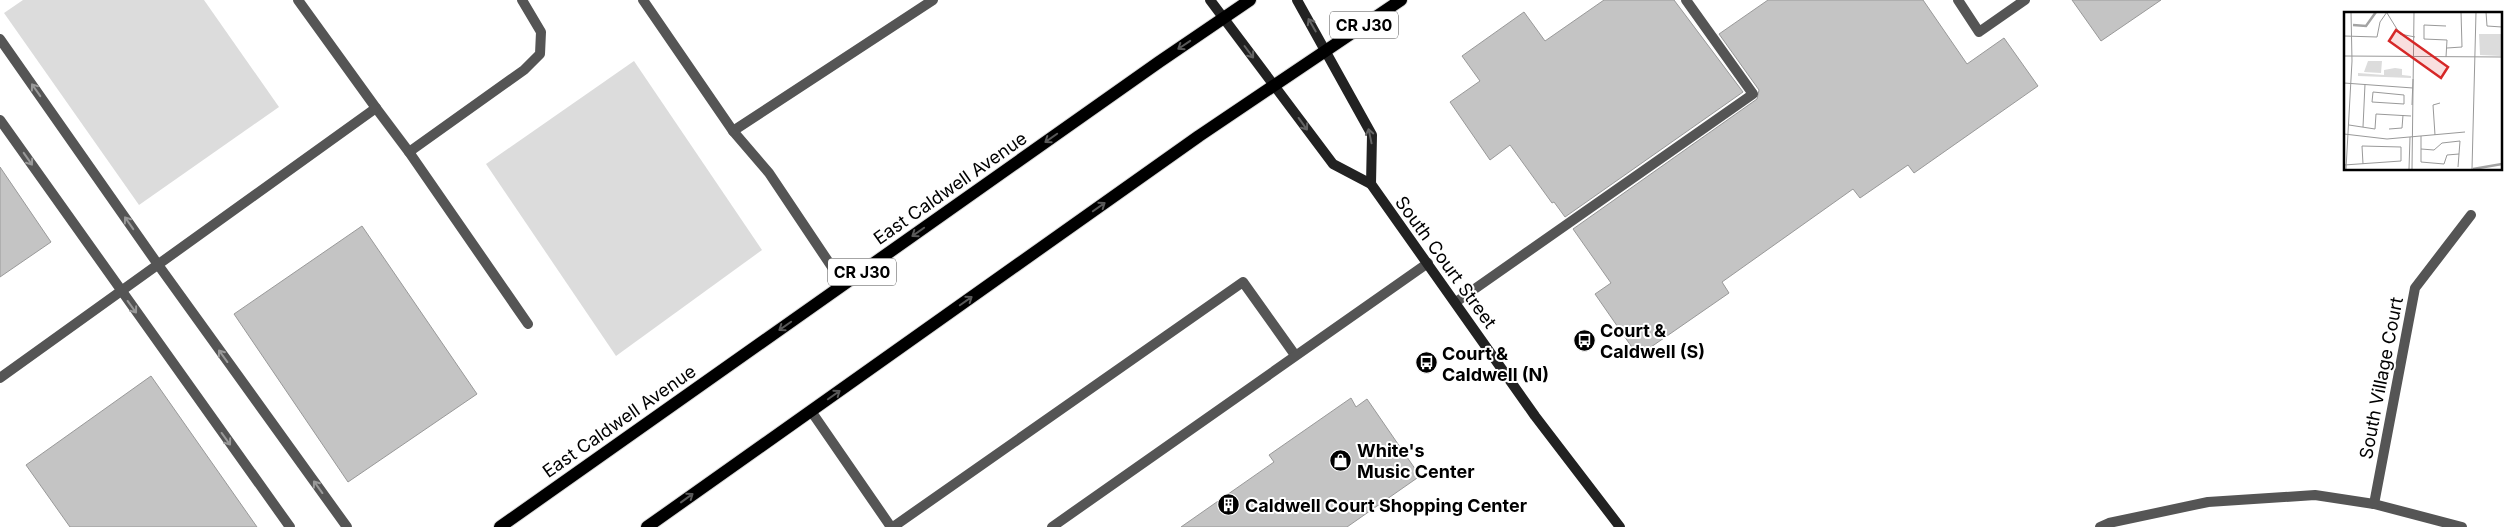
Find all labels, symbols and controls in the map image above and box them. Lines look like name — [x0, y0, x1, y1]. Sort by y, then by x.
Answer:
road number: CR J30 — [1330, 12, 1398, 38]
inset map — [2344, 12, 2502, 170]
one-way arrow — [1306, 19, 1316, 33]
one-way arrow — [1177, 40, 1191, 50]
one-way arrow — [1244, 45, 1254, 59]
one-way arrow — [31, 83, 41, 97]
one-way arrow — [1298, 117, 1308, 131]
street label: East Caldwell Avenue — [869, 127, 1031, 249]
one-way arrow — [1365, 128, 1374, 144]
one-way arrow — [1044, 133, 1058, 143]
one-way arrow — [23, 152, 33, 166]
street label: South Court Street — [1391, 192, 1501, 332]
one-way arrow — [1092, 202, 1106, 212]
one-way arrow — [124, 216, 134, 230]
one-way arrow — [911, 227, 925, 237]
road number: CR J30 — [828, 258, 896, 286]
street label: South Village Court — [2355, 295, 2407, 461]
one-way arrow — [959, 296, 973, 306]
one-way arrow — [127, 300, 137, 314]
place label: Court & Caldwell (S) — [1600, 320, 1705, 362]
one-way arrow — [778, 321, 792, 331]
bus stop icon: Court & Caldwell (S) — [1572, 328, 1596, 352]
place label: Court & Caldwell (N) — [1442, 343, 1549, 385]
one-way arrow — [218, 349, 229, 363]
bus stop icon: Court & Caldwell (N) — [1414, 351, 1438, 375]
street label: East Caldwell Avenue — [538, 360, 700, 482]
one-way arrow — [827, 390, 841, 400]
one-way arrow — [221, 432, 232, 445]
place label: White's Music Center — [1357, 440, 1475, 482]
shop icon: White's Music Center — [1329, 448, 1353, 472]
one-way arrow — [313, 481, 323, 495]
one-way arrow — [679, 493, 693, 503]
building icon: Caldwell Court Shopping Center — [1217, 493, 1241, 517]
place label: Caldwell Court Shopping Center — [1245, 495, 1527, 516]

